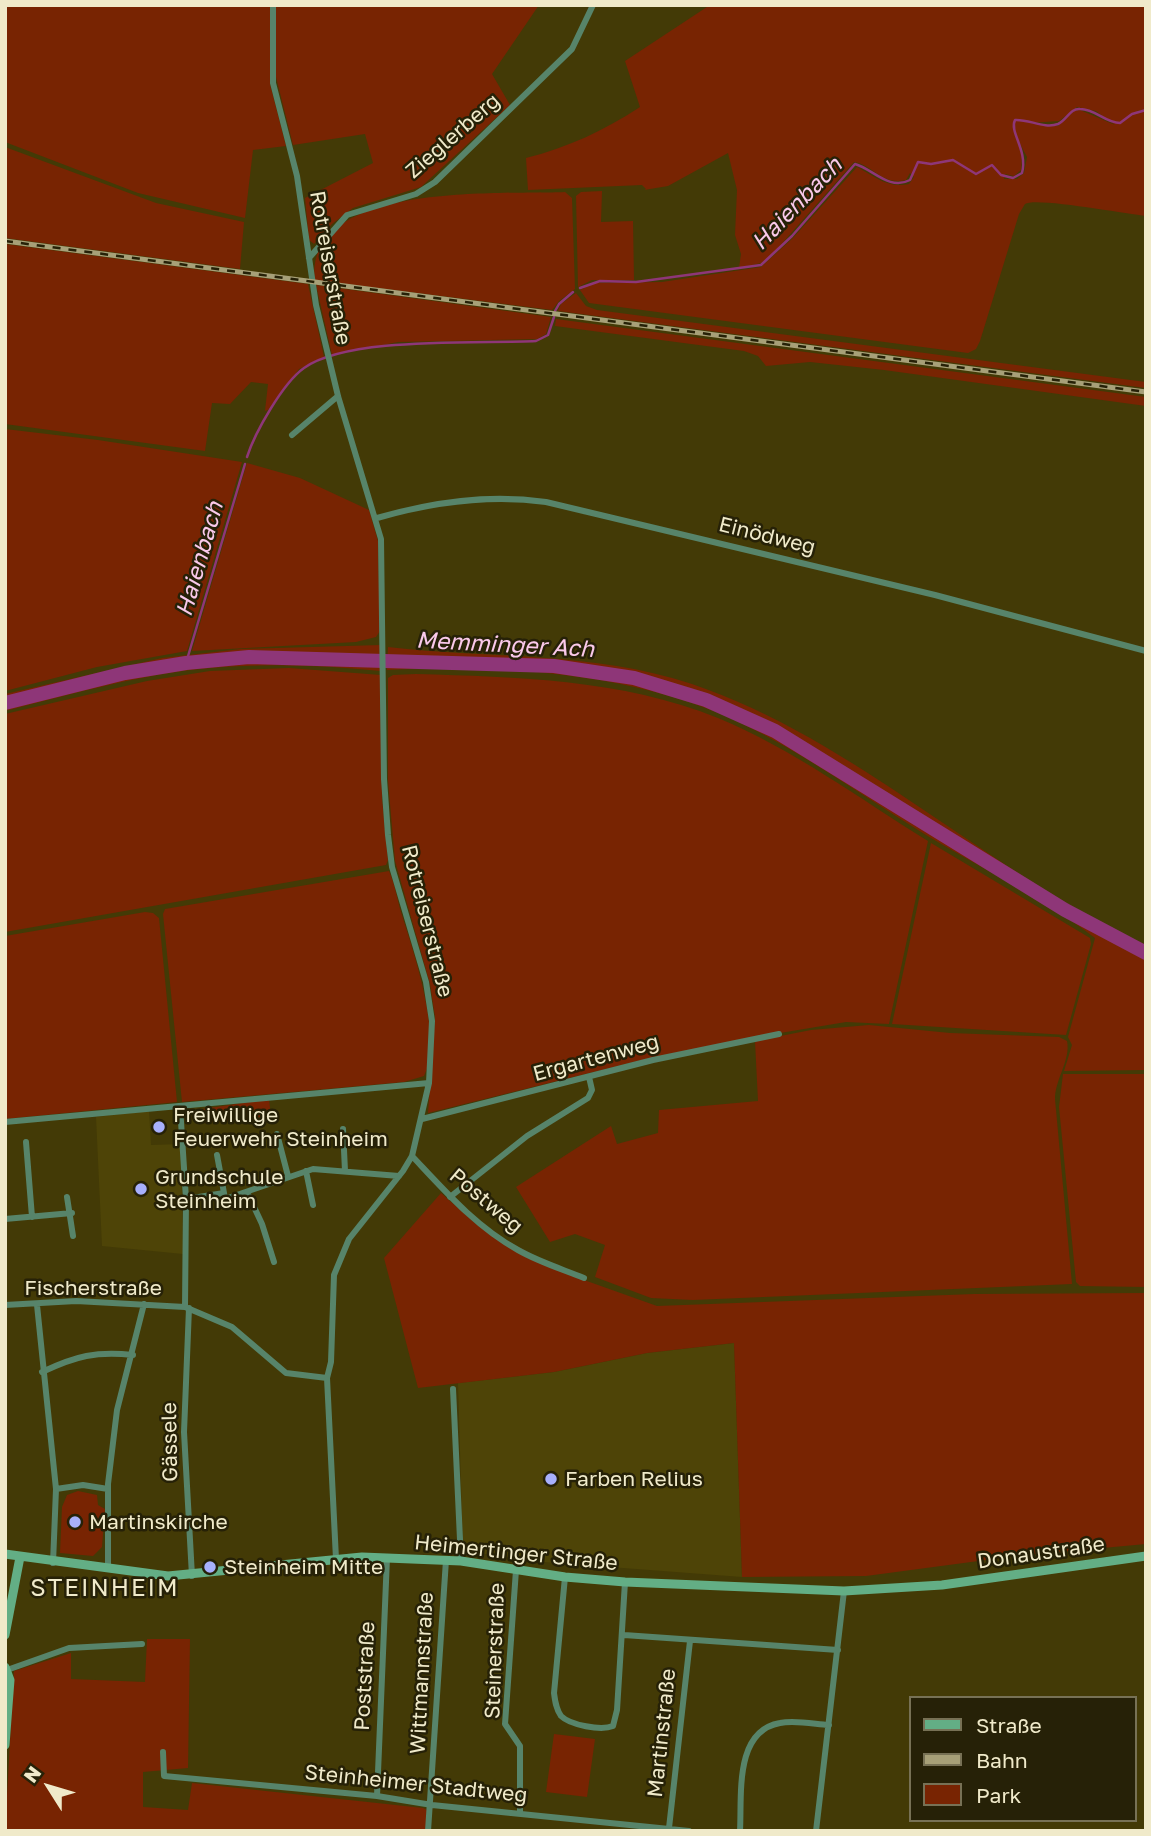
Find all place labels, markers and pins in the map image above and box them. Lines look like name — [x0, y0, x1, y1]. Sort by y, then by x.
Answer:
place label: Freiwillige Feuerwehr Steinheim — [173, 1102, 388, 1152]
marker: Freiwillige Feuerwehr Steinheim — [151, 1119, 167, 1135]
place label: Grundschule Steinheim — [155, 1164, 283, 1214]
marker: Grundschule Steinheim — [133, 1181, 149, 1197]
place label: Farben Relius — [565, 1466, 703, 1492]
marker: Farben Relius — [543, 1471, 559, 1487]
place label: Martinskirche — [89, 1509, 228, 1535]
marker: Martinskirche — [67, 1514, 83, 1530]
place label: Steinheim Mitte — [224, 1554, 383, 1580]
marker: Steinheim Mitte — [202, 1559, 218, 1575]

